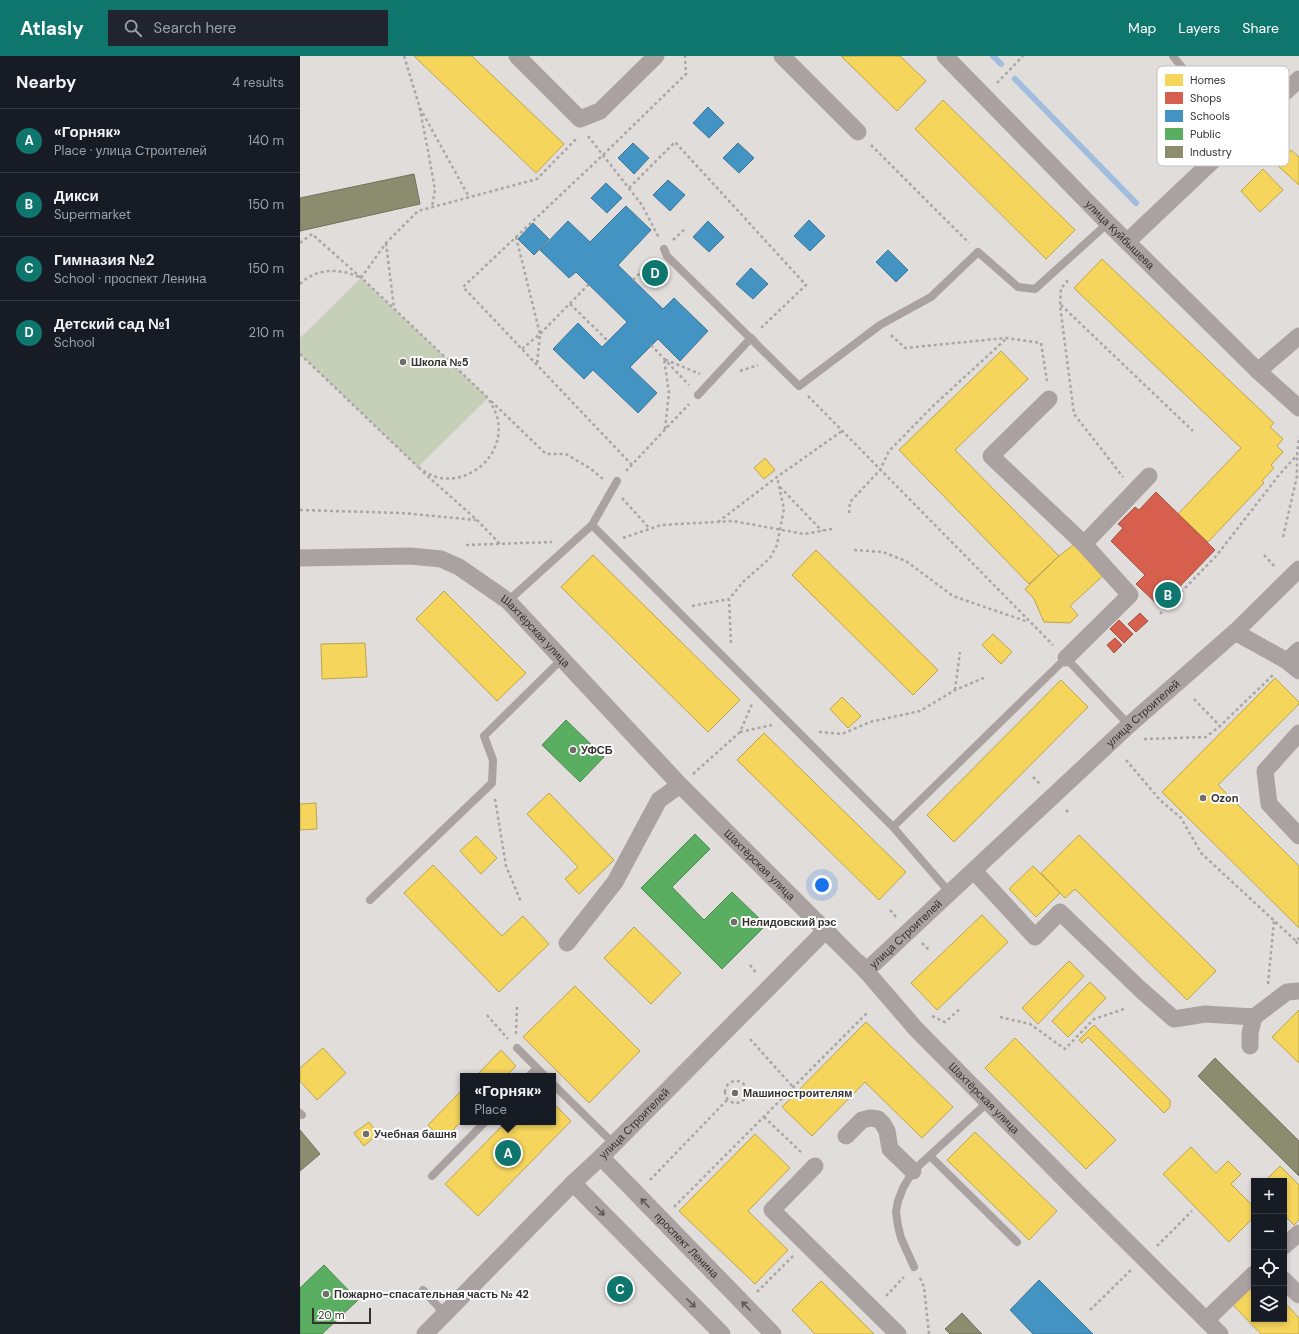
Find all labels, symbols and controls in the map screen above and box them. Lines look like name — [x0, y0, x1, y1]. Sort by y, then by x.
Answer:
search box — [108, 10, 388, 46]
text: Atlasly — [20, 16, 84, 41]
icon: search — [122, 17, 144, 39]
text: Search here — [154, 18, 236, 38]
text: Map — [1128, 19, 1156, 37]
text: Layers — [1178, 19, 1220, 37]
text: Share — [1242, 19, 1279, 37]
legend — [1157, 66, 1289, 166]
text: Nearby — [16, 71, 76, 93]
text: Homes — [1190, 73, 1226, 87]
text: 4 results — [232, 74, 284, 91]
text: Shops — [1190, 91, 1222, 105]
text: Schools — [1190, 109, 1230, 123]
text: «Горняк» — [54, 122, 121, 142]
text: Public — [1190, 127, 1221, 141]
text: A — [24, 132, 34, 149]
text: 140 m — [248, 132, 284, 149]
text: Place · улица Строителей — [54, 142, 207, 159]
text: Industry — [1190, 145, 1232, 159]
text: Дикси — [54, 186, 99, 206]
text: B — [25, 196, 33, 213]
text: 150 m — [248, 196, 284, 213]
street label: улица Куйбышева — [1082, 197, 1158, 273]
text: Supermarket — [54, 206, 131, 223]
text: Гимназия №2 — [54, 250, 154, 270]
pin: D — [642, 258, 668, 288]
text: C — [24, 260, 34, 277]
text: 150 m — [248, 260, 284, 277]
text: School · проспект Ленина — [54, 270, 206, 287]
text: Детский сад №1 — [54, 314, 170, 334]
text: D — [24, 324, 34, 341]
text: 210 m — [249, 324, 284, 341]
text: School — [54, 334, 95, 351]
place label: Школа №5 — [411, 355, 469, 369]
marker: Школа №5 — [398, 357, 408, 367]
pin: B — [1155, 580, 1181, 610]
street label: Шахтёрская улица — [498, 591, 574, 671]
street label: улица Строителей — [1103, 677, 1183, 750]
place label: УФСБ — [581, 743, 613, 757]
marker: УФСБ — [568, 745, 578, 755]
place label: Ozon — [1211, 791, 1239, 805]
marker: Ozon — [1198, 793, 1208, 803]
street label: Шахтёрская улица — [721, 826, 799, 904]
your location — [812, 875, 832, 895]
street label: улица Строителей — [867, 897, 945, 971]
place label: Нелидовский рэс — [742, 915, 836, 929]
marker: Нелидовский рэс — [729, 917, 739, 927]
street label: Шахтёрская улица — [946, 1059, 1023, 1137]
popup — [460, 1073, 556, 1125]
text: «Горняк» — [475, 1081, 541, 1101]
street label: улица Строителей — [596, 1085, 672, 1162]
place label: Машиностроителям — [743, 1086, 852, 1100]
marker: Машиностроителям — [730, 1088, 740, 1098]
text: Place — [475, 1101, 507, 1118]
place label: Учебная башня — [374, 1127, 457, 1141]
marker: Учебная башня — [361, 1129, 371, 1139]
pin: A — [495, 1138, 521, 1168]
map controls — [1251, 1178, 1287, 1322]
button: + — [1251, 1178, 1287, 1214]
one-way arrow — [640, 1198, 650, 1208]
one-way arrow — [595, 1206, 605, 1216]
street label: проспект Ленина — [652, 1209, 722, 1282]
button: − — [1251, 1214, 1287, 1250]
button: locate — [1251, 1250, 1287, 1286]
pin: C — [607, 1274, 633, 1304]
button: layers — [1251, 1286, 1287, 1322]
place label: Пожарно-спасательная часть № 42 — [334, 1287, 529, 1301]
marker: Пожарно-спасательная часть № 42 — [321, 1289, 331, 1299]
one-way arrow — [687, 1298, 696, 1308]
one-way arrow — [741, 1301, 751, 1311]
scale bar — [312, 1306, 371, 1325]
text: 20 m — [318, 1308, 344, 1322]

